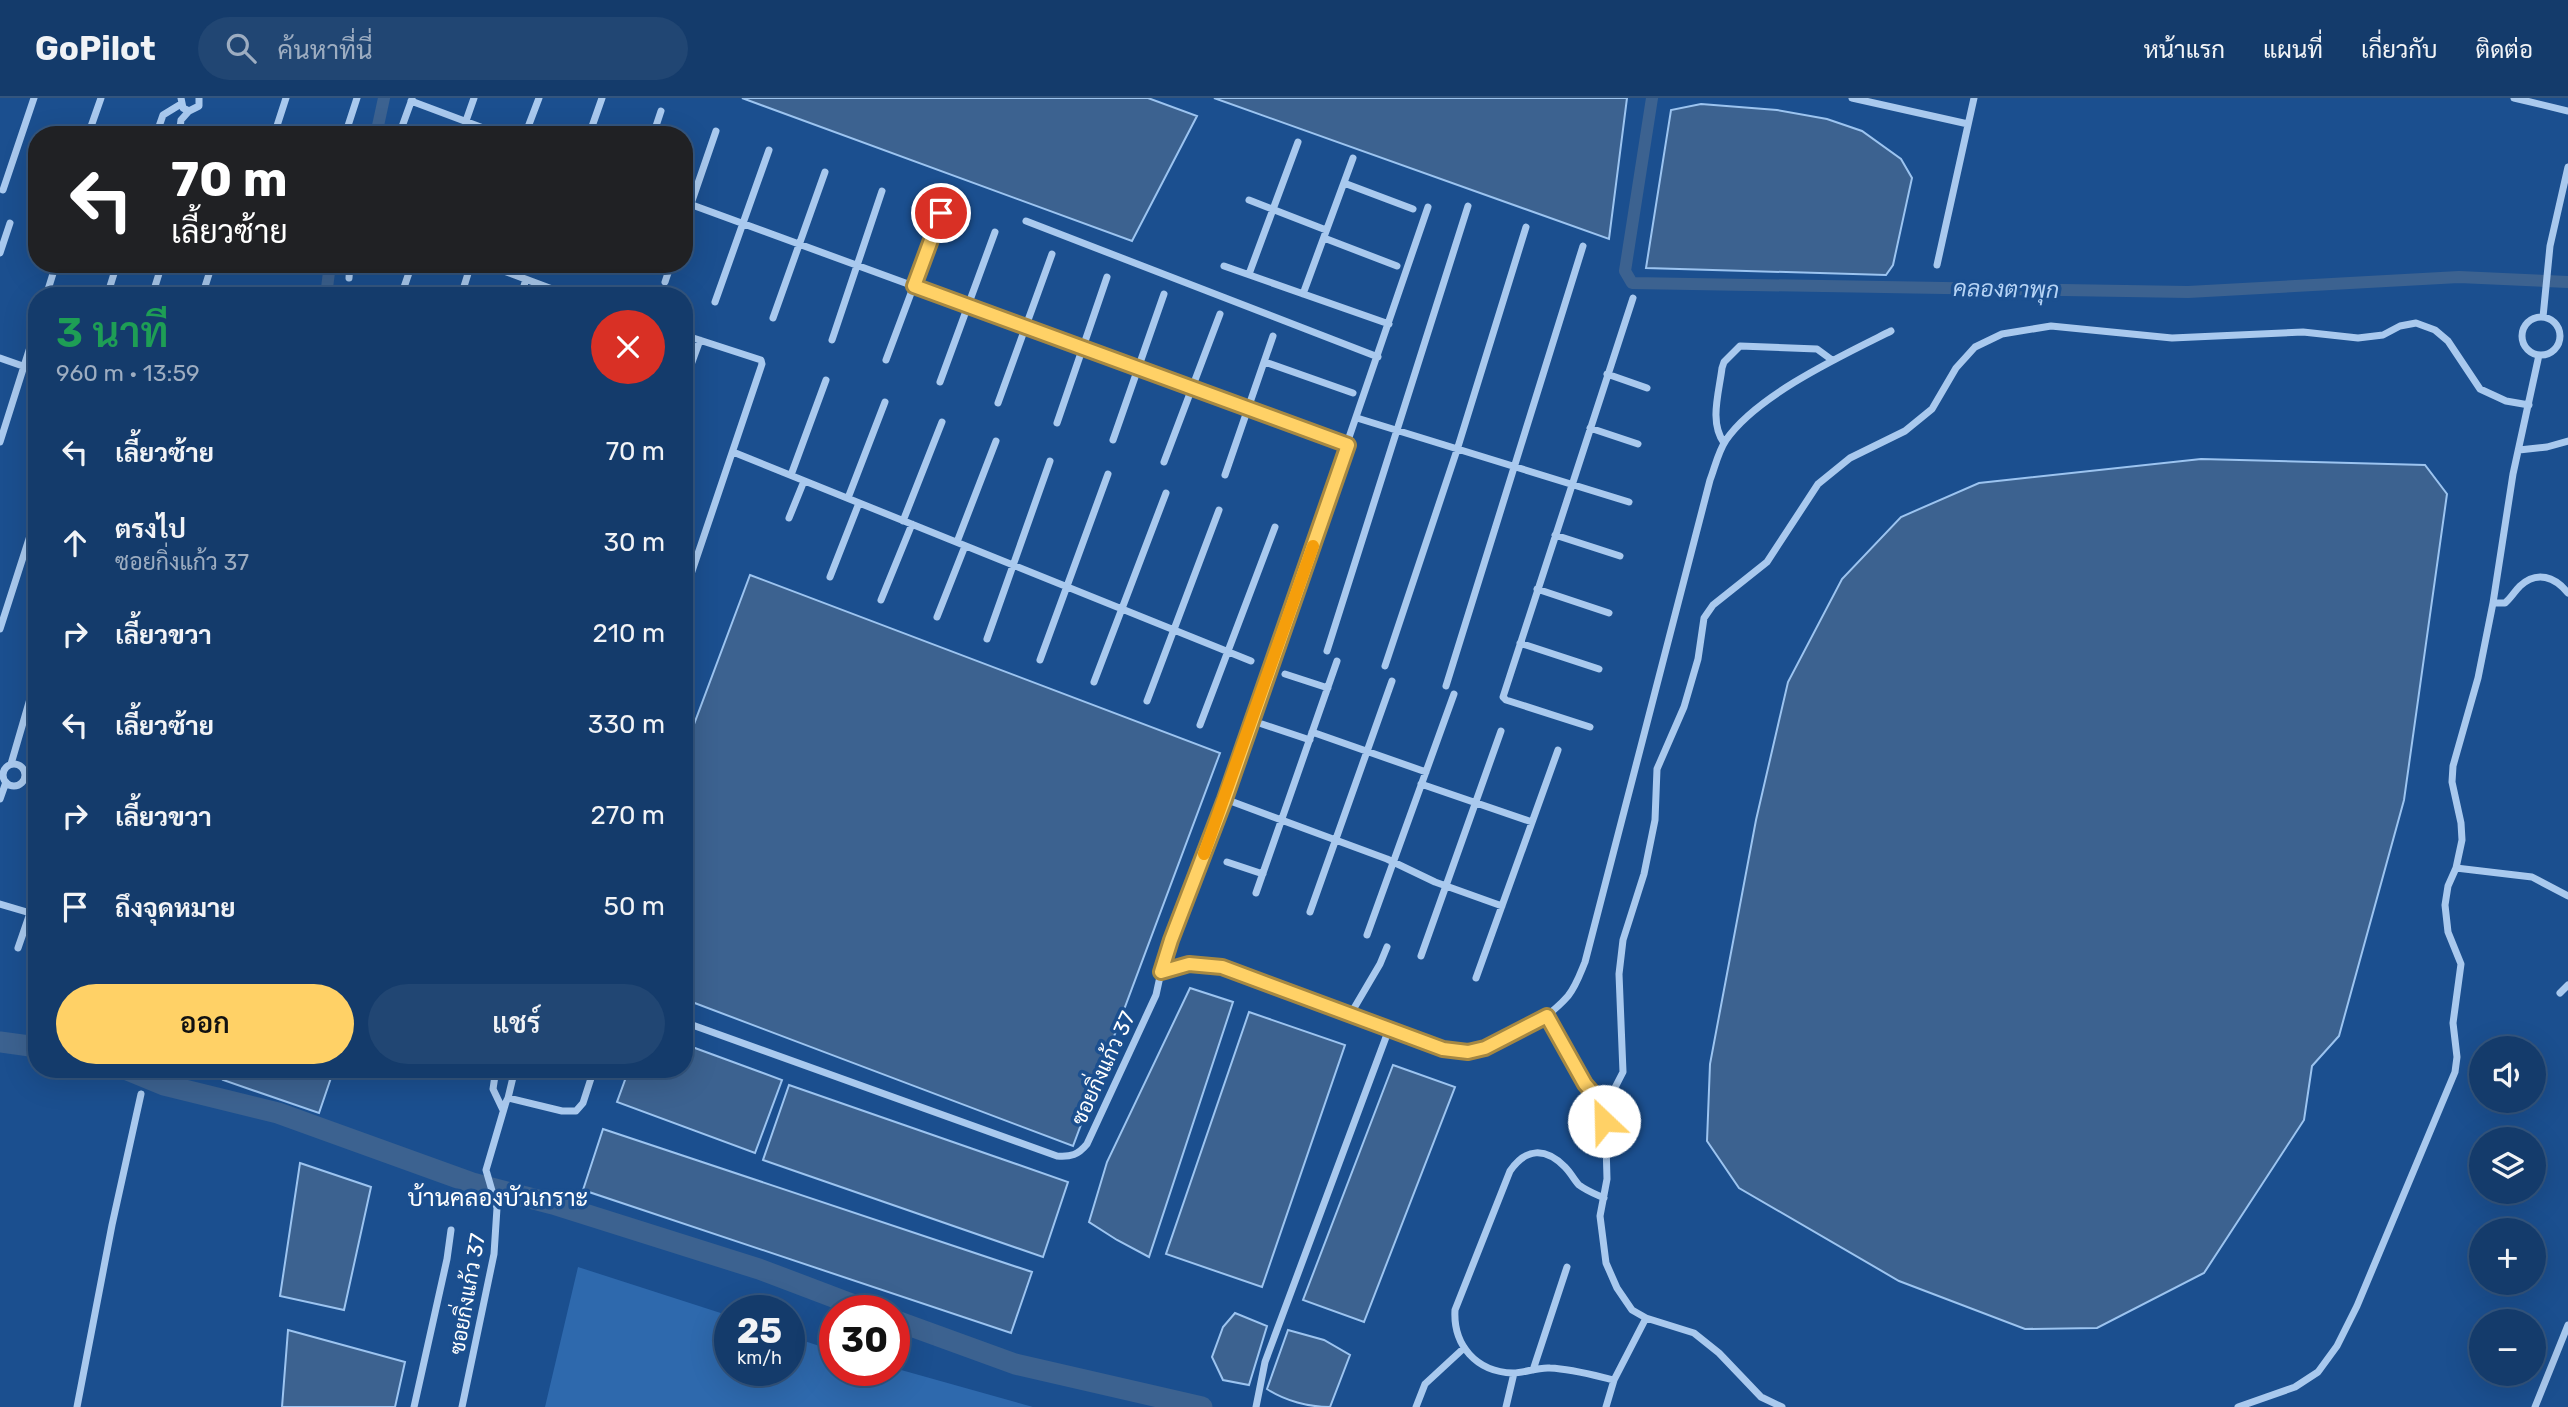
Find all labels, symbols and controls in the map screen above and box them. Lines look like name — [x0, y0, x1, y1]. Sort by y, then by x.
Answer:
search box — [198, 17, 688, 80]
text: GoPilot — [35, 29, 156, 68]
icon: search — [222, 29, 260, 67]
text: ค้นหาที่นี่ — [278, 35, 373, 66]
text: หน้าแรก — [2144, 36, 2225, 64]
text: แผนที่ — [2263, 36, 2323, 64]
text: เกี่ยวกับ — [2361, 36, 2438, 64]
text: ติดต่อ — [2476, 36, 2533, 64]
text: 70 m — [171, 150, 288, 208]
icon: left — [56, 154, 147, 245]
pin — [911, 183, 971, 243]
icon: arrive — [922, 194, 960, 232]
text: เลี้ยวซ้าย — [171, 213, 288, 251]
water label: คลองตาพุก — [1953, 274, 2059, 306]
text: 3 นาที — [56, 308, 169, 358]
button: close — [591, 310, 665, 384]
text: 960 m · 13:59 — [56, 359, 200, 387]
icon: left — [56, 433, 94, 471]
text: 70 m — [606, 436, 665, 467]
text: เลี้ยวซ้าย — [115, 438, 214, 469]
text: ตรงไป — [115, 514, 186, 545]
icon: ahead — [56, 524, 94, 562]
text: 30 m — [603, 527, 665, 558]
text: ซอยกิ่งแก้ว 37 — [115, 548, 249, 576]
icon: right — [56, 615, 94, 653]
text: 210 m — [593, 618, 665, 649]
text: เลี้ยวขวา — [115, 620, 212, 651]
icon: left — [56, 706, 94, 744]
text: 330 m — [588, 709, 665, 740]
text: เลี้ยวซ้าย — [115, 711, 214, 742]
icon: right — [56, 797, 94, 835]
text: 270 m — [590, 800, 665, 831]
text: เลี้ยวขวา — [115, 802, 212, 833]
icon: arrive — [56, 888, 94, 926]
text: 50 m — [604, 891, 665, 922]
text: ถึงจุดหมาย — [115, 893, 236, 924]
button: ออก — [56, 984, 354, 1064]
button: แชร์ — [368, 984, 665, 1064]
street label: ซอยกิ่งแก้ว 37 — [1060, 1004, 1140, 1129]
map controls — [2469, 1036, 2546, 1386]
button: sound — [2469, 1036, 2546, 1113]
position arrow — [1567, 1084, 1641, 1158]
button: layers — [2469, 1127, 2546, 1204]
district label: บ้านคลองบัวเกราะ — [408, 1183, 588, 1212]
button: + — [2469, 1218, 2546, 1295]
street label: ซอยกิ่งแก้ว 37 — [438, 1230, 490, 1356]
speed limit sign: 30 — [819, 1295, 910, 1386]
button: − — [2469, 1309, 2546, 1386]
text: 25 — [737, 1310, 782, 1352]
text: km/h — [737, 1347, 782, 1369]

